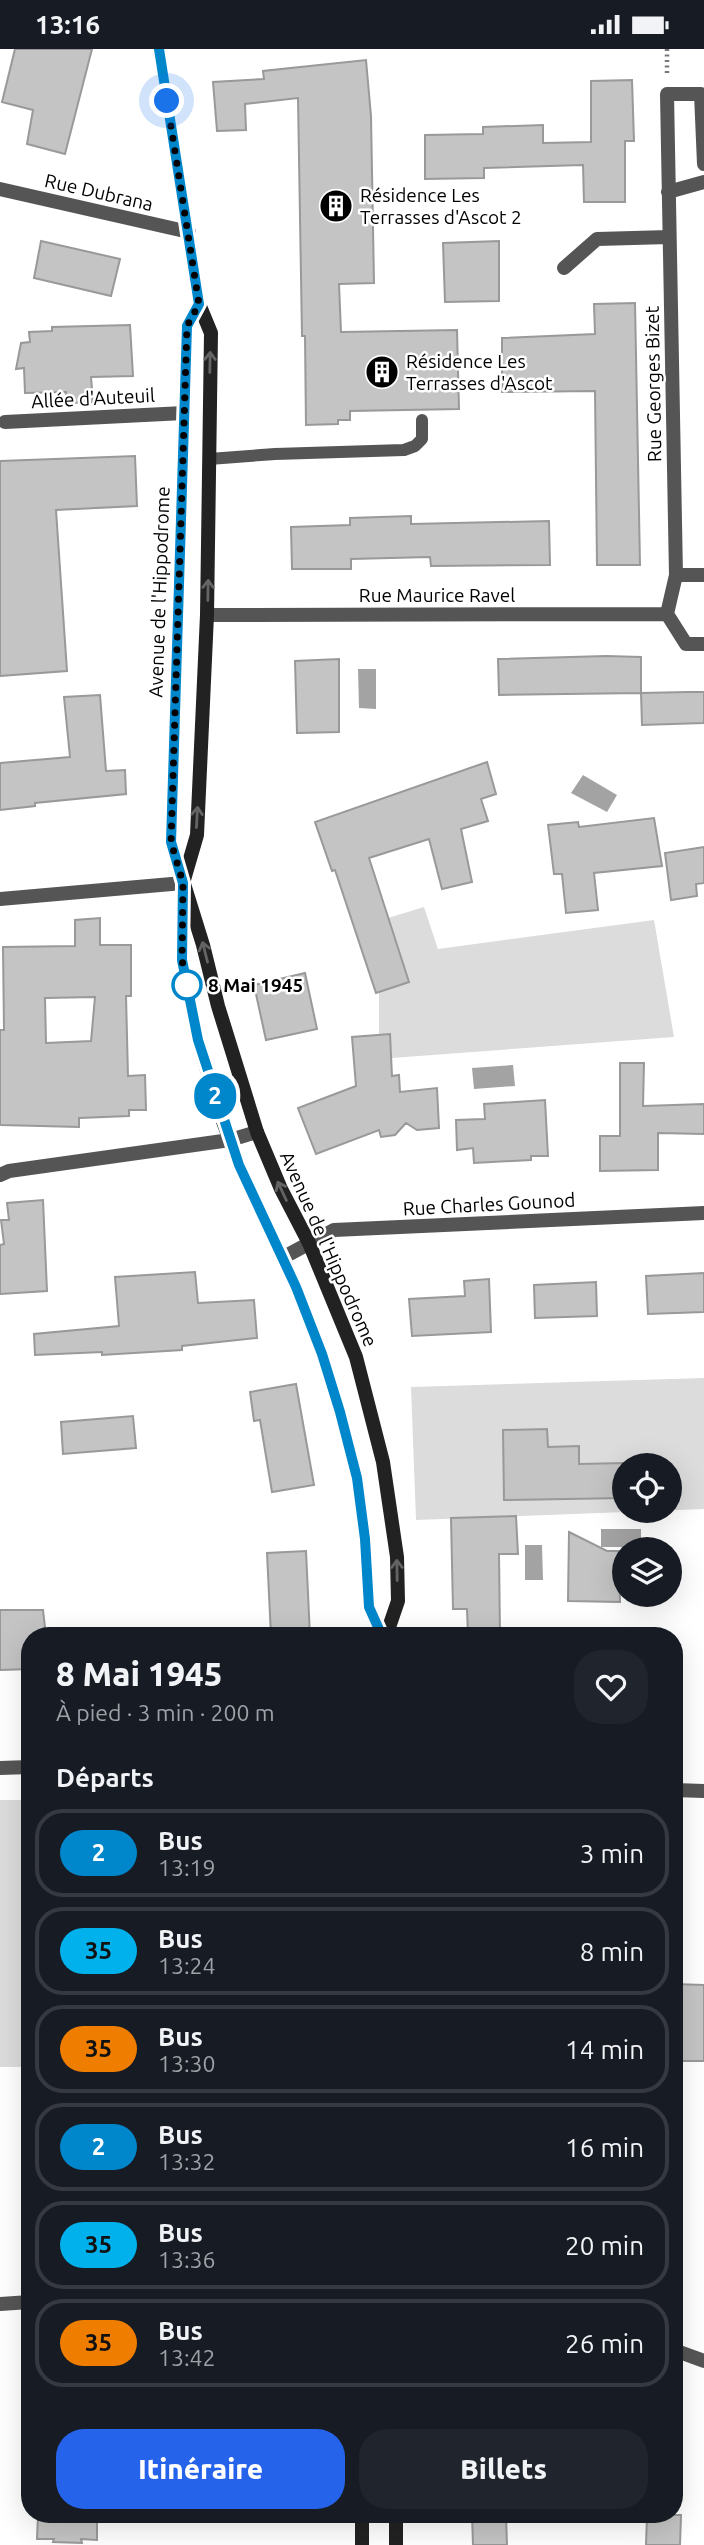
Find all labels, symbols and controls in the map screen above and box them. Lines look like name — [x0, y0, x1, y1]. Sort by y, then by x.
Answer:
text: 13:16 — [35, 10, 100, 39]
your location — [149, 83, 184, 118]
street label: Rue Dubrana — [43, 169, 155, 215]
place label: Résidence Les Terrasses d'Ascot 2 — [360, 184, 522, 228]
building icon: Résidence Les Terrasses d'Ascot 2 — [317, 187, 355, 225]
street label: Rue Georges Bizet — [641, 305, 665, 462]
place label: Résidence Les Terrasses d'Ascot — [406, 350, 553, 394]
one-way arrow — [204, 351, 217, 374]
building icon: Résidence Les Terrasses d'Ascot — [363, 353, 401, 391]
street label: Allée d'Auteuil — [31, 384, 155, 412]
street label: Avenue de l'Hippodrome — [144, 486, 174, 698]
one-way arrow — [201, 578, 214, 601]
street label: Rue Maurice Ravel — [359, 584, 515, 606]
one-way arrow — [191, 806, 204, 829]
one-way arrow — [198, 941, 211, 964]
marker: 8 Mai 1945 — [172, 970, 202, 1000]
place label: 8 Mai 1945 — [208, 974, 303, 996]
line badge: 2 — [192, 1073, 238, 1119]
text: 2 — [208, 1082, 222, 1109]
street label: Avenue de l'Hippodrome — [276, 1148, 382, 1350]
one-way arrow — [275, 1181, 289, 1202]
street label: Rue Charles Gounod — [402, 1188, 576, 1220]
map controls — [612, 1453, 682, 1607]
button: locate — [612, 1453, 682, 1523]
button: layers — [612, 1537, 682, 1607]
one-way arrow — [391, 1559, 404, 1582]
button: heart — [574, 1650, 648, 1724]
text: 8 Mai 1945 — [56, 1655, 222, 1692]
text: À pied · 3 min · 200 m — [56, 1700, 275, 1725]
text: Départs — [56, 1763, 154, 1792]
text: Bus — [158, 1826, 203, 1855]
text: 2 — [92, 1839, 105, 1866]
text: 3 min — [580, 1839, 644, 1868]
text: 13:19 — [158, 1855, 216, 1880]
text: Bus — [158, 1924, 203, 1953]
text: 35 — [85, 1937, 112, 1964]
text: 8 min — [580, 1937, 644, 1966]
text: 13:24 — [158, 1953, 216, 1978]
text: Bus — [158, 2022, 203, 2051]
text: 35 — [85, 2035, 112, 2062]
text: 14 min — [565, 2035, 644, 2064]
text: 13:30 — [158, 2051, 216, 2076]
text: Bus — [158, 2120, 203, 2149]
text: 2 — [92, 2133, 105, 2160]
text: 16 min — [565, 2133, 644, 2162]
text: 13:32 — [158, 2149, 216, 2174]
text: Bus — [158, 2218, 203, 2247]
text: 35 — [85, 2231, 112, 2258]
text: 20 min — [565, 2231, 644, 2260]
text: 13:36 — [158, 2247, 216, 2272]
text: Bus — [158, 2316, 203, 2345]
text: 35 — [85, 2329, 112, 2356]
text: 26 min — [565, 2329, 644, 2358]
text: 13:42 — [158, 2345, 216, 2370]
button: Itinéraire — [56, 2429, 345, 2509]
button: Billets — [359, 2429, 648, 2509]

